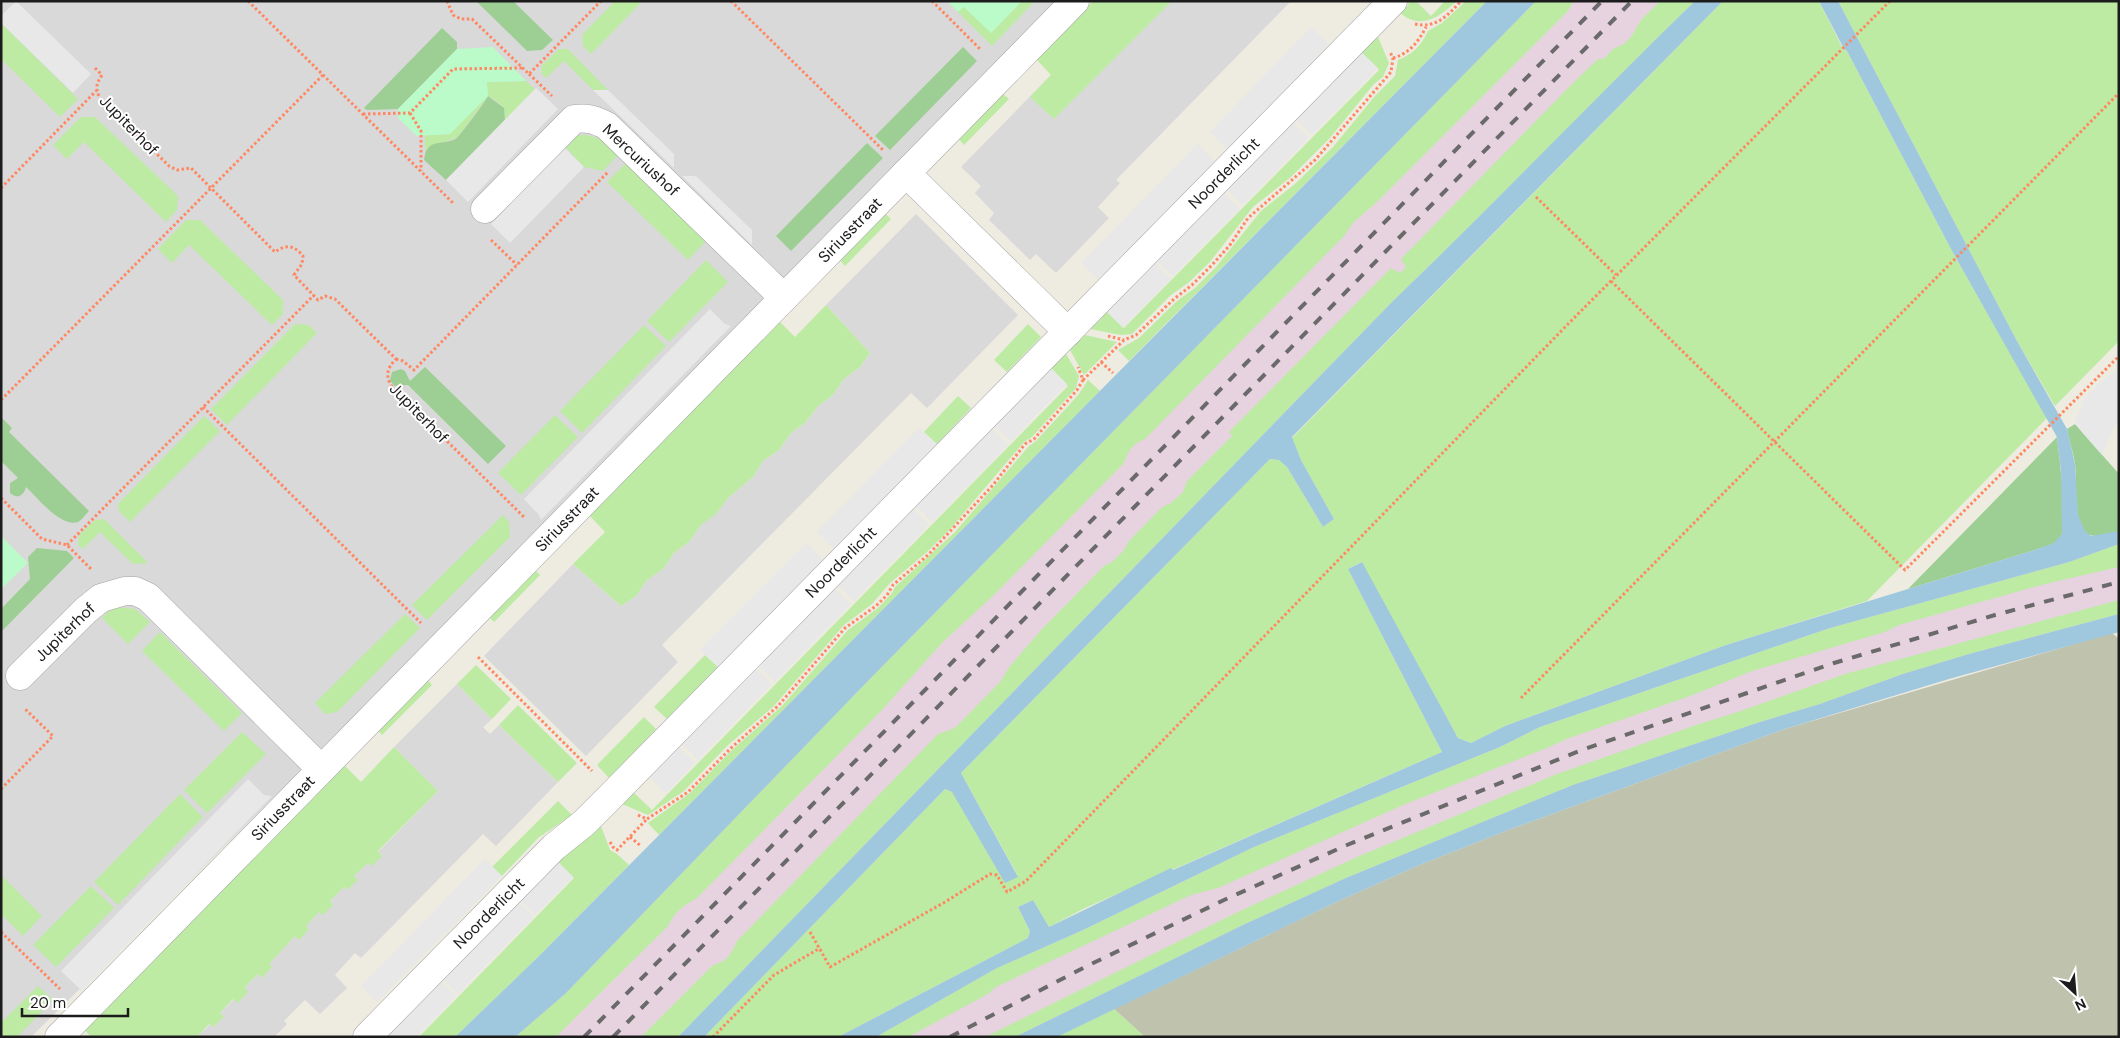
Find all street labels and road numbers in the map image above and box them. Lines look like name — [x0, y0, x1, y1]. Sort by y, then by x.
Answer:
street label: Jupiterhof — [95, 90, 163, 160]
street label: Mercuriushof — [598, 119, 684, 201]
street label: Noorderlicht — [1184, 133, 1264, 213]
street label: Siriusstraat — [813, 193, 887, 267]
street label: Jupiterhof — [385, 378, 453, 448]
street label: Siriusstraat — [530, 482, 604, 556]
street label: Noorderlicht — [801, 522, 881, 602]
street label: Jupiterhof — [30, 598, 100, 666]
street label: Siriusstraat — [246, 771, 320, 845]
street label: Noorderlicht — [449, 873, 529, 953]

